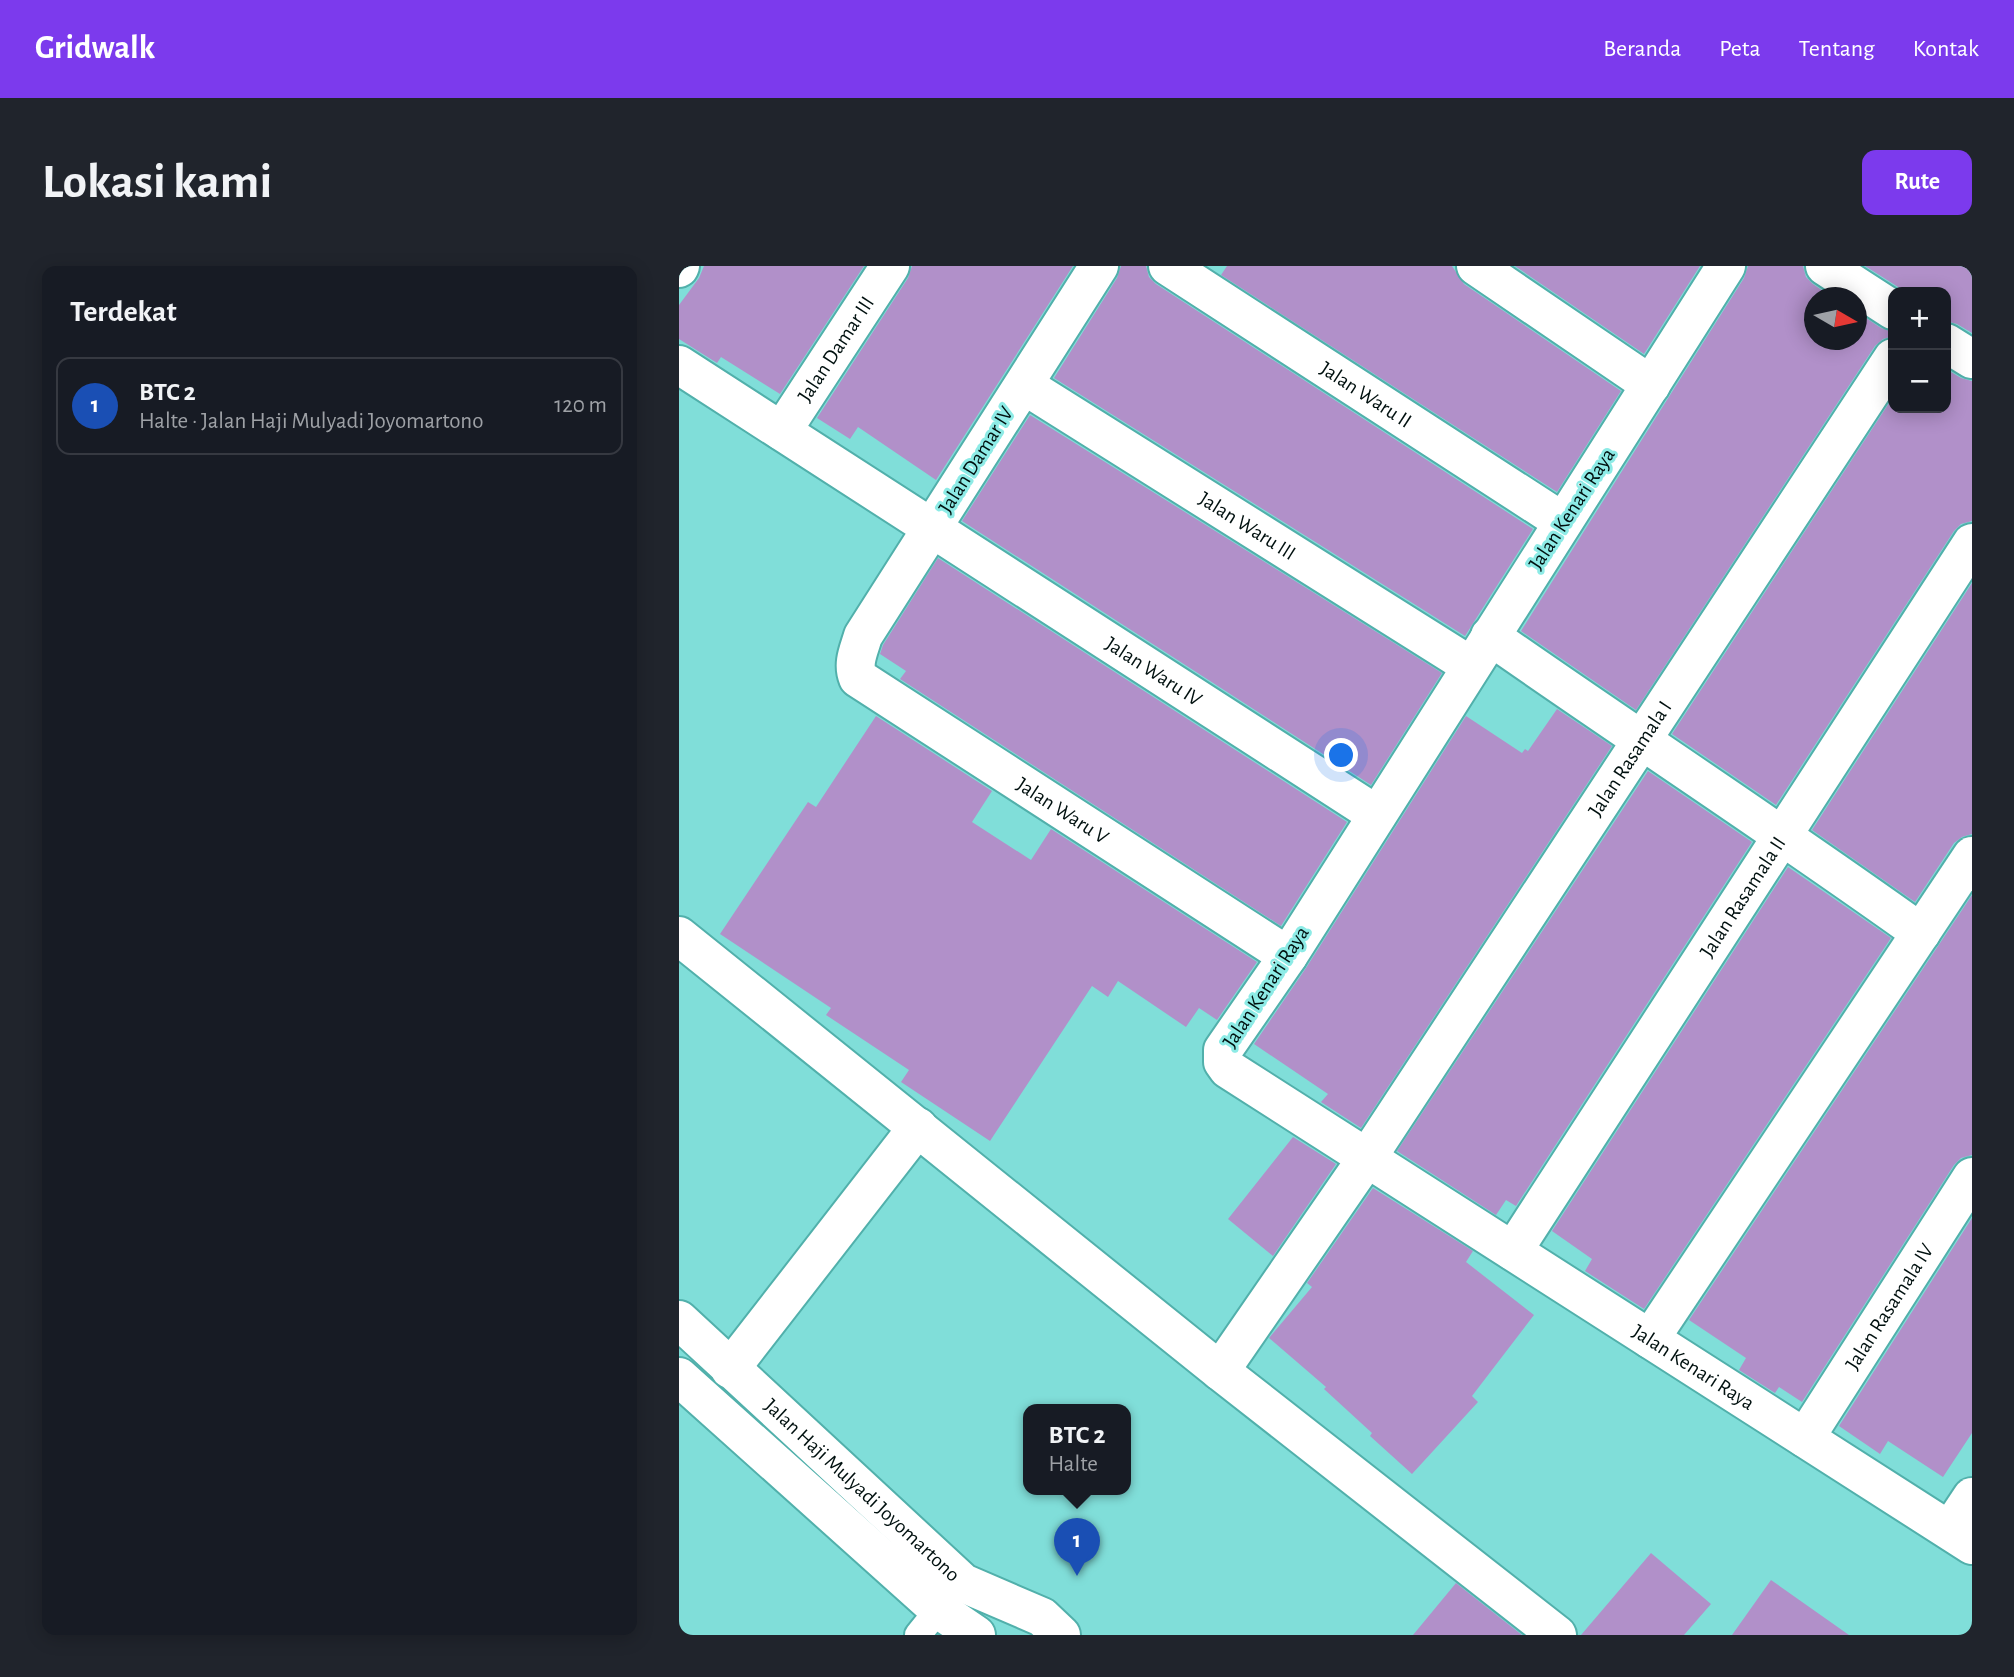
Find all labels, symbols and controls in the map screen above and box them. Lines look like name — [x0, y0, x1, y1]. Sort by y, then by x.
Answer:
text: Gridwalk — [35, 32, 155, 65]
text: Beranda — [1603, 37, 1681, 61]
text: Peta — [1719, 37, 1761, 61]
text: Tentang — [1799, 37, 1875, 61]
text: Kontak — [1913, 37, 1979, 61]
button: Rute — [1862, 150, 1972, 215]
text: Lokasi kami — [42, 158, 272, 207]
north arrow — [1804, 287, 1867, 350]
map controls — [1888, 287, 1951, 413]
button: + — [1888, 287, 1951, 350]
street label: Jalan Damar III — [794, 292, 878, 406]
text: Terdekat — [70, 297, 177, 327]
button: − — [1888, 350, 1951, 413]
street label: Jalan Waru II — [1317, 357, 1415, 431]
text: BTC 2 — [139, 379, 196, 405]
text: 1 — [91, 394, 99, 417]
text: 120 m — [554, 394, 607, 417]
street label: Jalan Damar IV — [935, 403, 1017, 517]
text: Halte · Jalan Haji Mulyadi Joyomartono — [139, 410, 484, 433]
street label: Jalan Kenari Raya — [1525, 444, 1619, 573]
street label: Jalan Waru III — [1195, 487, 1300, 564]
street label: Jalan Waru IV — [1102, 633, 1206, 710]
street label: Jalan Rasamala I — [1584, 697, 1675, 820]
your location — [1324, 738, 1358, 772]
street label: Jalan Waru V — [1013, 773, 1113, 848]
street label: Jalan Rasamala II — [1696, 833, 1789, 961]
street label: Jalan Kenari Raya — [1219, 922, 1313, 1051]
street label: Jalan Rasamala IV — [1841, 1240, 1937, 1373]
street label: Jalan Kenari Raya — [1629, 1320, 1759, 1414]
street label: Jalan Haji Mulyadi Joyomartono — [761, 1394, 964, 1585]
popup — [1023, 1404, 1131, 1495]
text: BTC 2 — [1049, 1422, 1105, 1448]
text: Halte — [1049, 1453, 1098, 1476]
pin: 1 — [1054, 1518, 1100, 1576]

